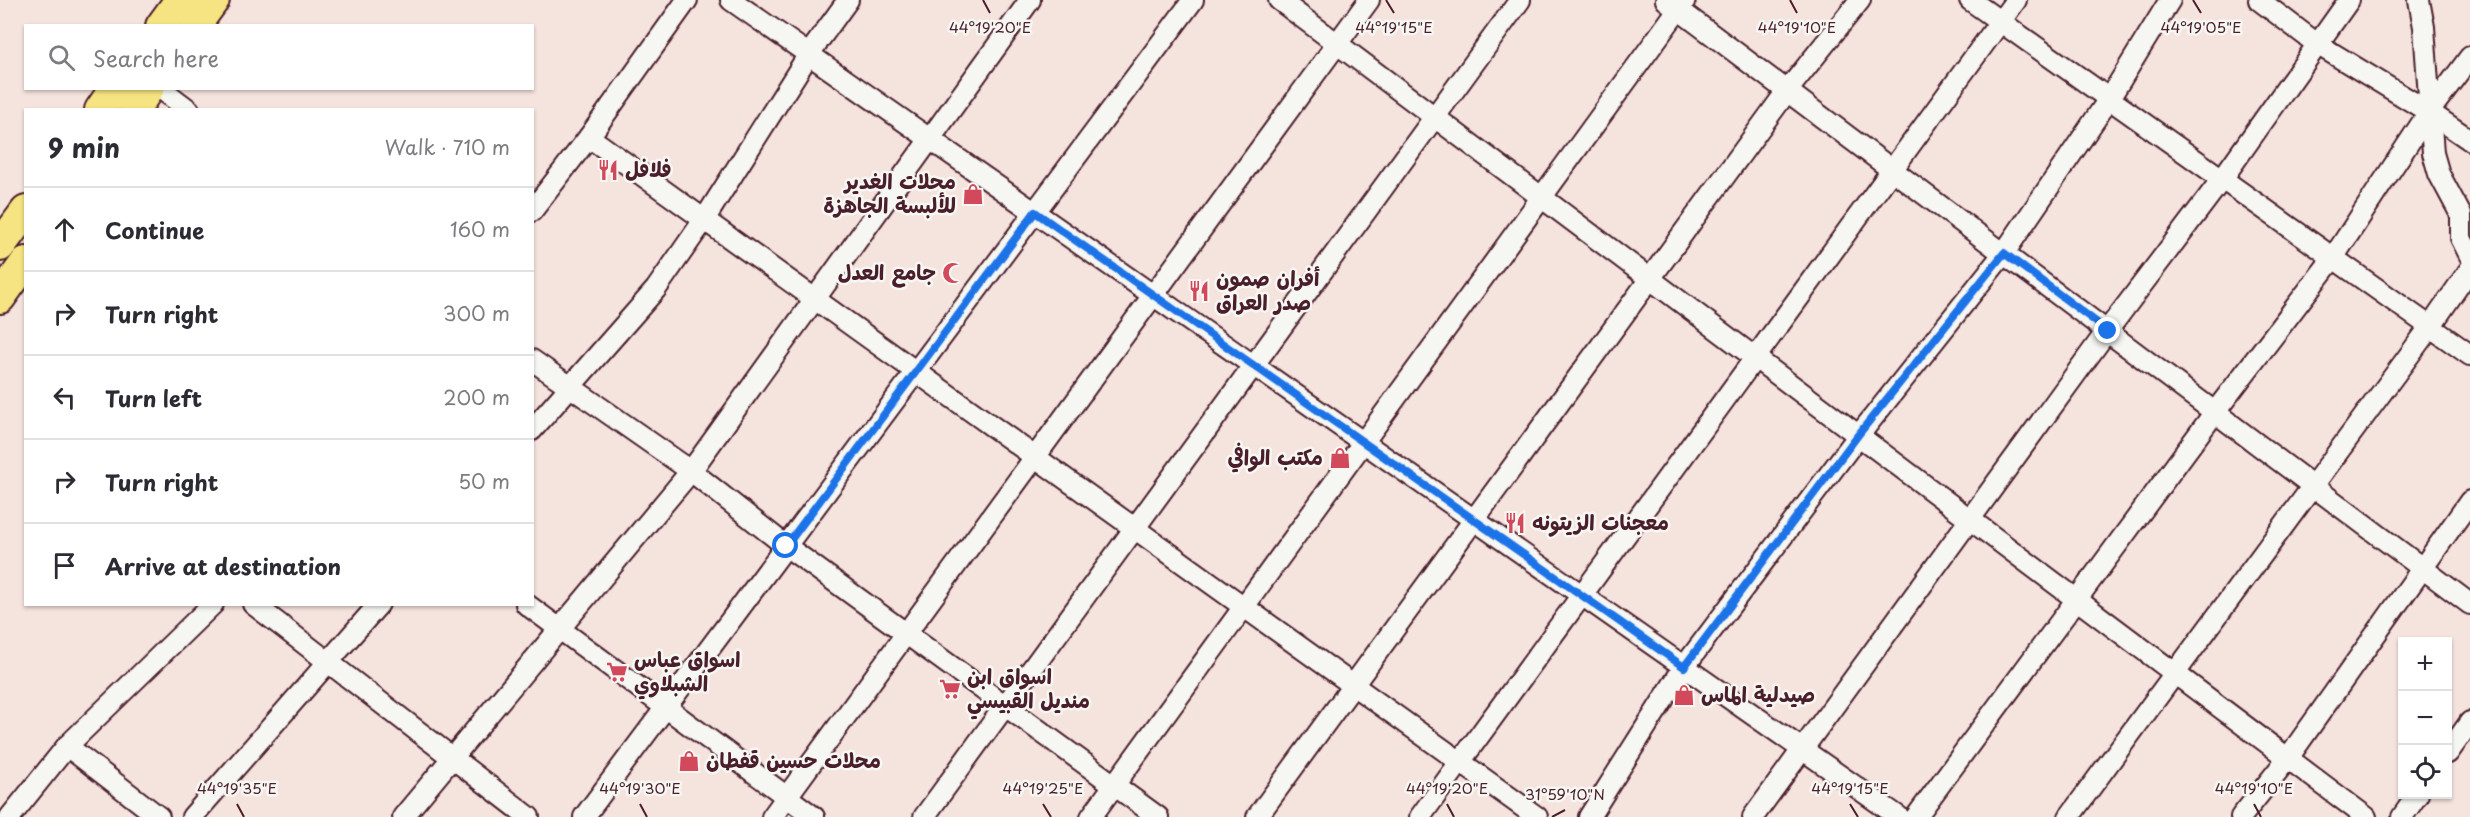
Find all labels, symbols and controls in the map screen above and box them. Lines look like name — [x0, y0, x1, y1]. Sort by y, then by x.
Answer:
text: 44°19'20"E — [949, 15, 1031, 38]
text: 44°19'15"E — [1355, 15, 1433, 38]
text: 44°19'10"E — [1758, 15, 1836, 38]
text: 44°19'05"E — [2160, 15, 2242, 38]
search box — [24, 24, 534, 90]
icon: search — [45, 41, 78, 74]
text: Search here — [93, 41, 219, 74]
text: 9 min — [48, 128, 120, 167]
text: Walk · 710 m — [385, 132, 510, 162]
place label: فلافل — [625, 152, 672, 184]
restaurant icon: فلافل — [596, 158, 620, 182]
place label: محلات الغدير للألبسة الجاهزة — [823, 164, 956, 220]
shop icon: محلات الغدير للألبسة الجاهزة — [961, 182, 985, 206]
icon: ahead — [48, 213, 81, 246]
text: Continue — [105, 213, 204, 246]
text: 160 m — [450, 214, 510, 244]
place label: جامع العدل — [838, 255, 936, 288]
mosque icon: جامع العدل — [941, 261, 965, 285]
place label: أفران صمون صدر العراق — [1216, 261, 1320, 317]
restaurant icon: أفران صمون صدر العراق — [1187, 279, 1211, 303]
icon: right — [48, 297, 81, 330]
text: Turn right — [105, 297, 218, 330]
text: 300 m — [443, 298, 510, 328]
route end — [2094, 317, 2120, 343]
icon: left — [48, 381, 81, 414]
text: Turn left — [105, 381, 202, 414]
text: 200 m — [443, 382, 510, 412]
place label: مكتب الوافي — [1228, 440, 1323, 473]
shop icon: مكتب الوافي — [1328, 446, 1352, 470]
icon: right — [48, 465, 81, 498]
text: Turn right — [105, 465, 218, 498]
text: 50 m — [458, 466, 510, 496]
place label: معجنات الزيتونه — [1532, 505, 1669, 537]
restaurant icon: معجنات الزيتونه — [1503, 511, 1527, 535]
route start — [772, 532, 798, 558]
icon: arrive — [48, 549, 81, 582]
text: Arrive at destination — [105, 549, 341, 582]
map controls — [2398, 637, 2452, 799]
button: + — [2398, 637, 2452, 691]
place label: اسواق عباس الشبلاوي — [634, 642, 740, 700]
place label: اسواق ابن منديل القبيسي — [967, 659, 1090, 720]
supermarket icon: اسواق عباس الشبلاوي — [605, 660, 629, 684]
supermarket icon: اسواق ابن منديل القبيسي — [938, 677, 962, 701]
place label: صيدلية الماس — [1701, 677, 1815, 709]
shop icon: صيدلية الماس — [1672, 683, 1696, 707]
button: − — [2398, 691, 2452, 745]
place label: محلات حسين قفطان — [706, 743, 881, 775]
button: locate — [2398, 745, 2452, 799]
shop icon: محلات حسين قفطان — [677, 749, 701, 773]
text: 44°19'35"E — [197, 776, 277, 799]
text: 44°19'30"E — [599, 776, 681, 799]
text: 44°19'25"E — [1003, 776, 1083, 799]
text: 44°19'20"E — [1406, 776, 1488, 799]
text: 44°19'15"E — [1811, 776, 1889, 799]
text: 44°19'10"E — [2215, 776, 2293, 799]
text: 31°59'10"N — [1525, 782, 1605, 805]

